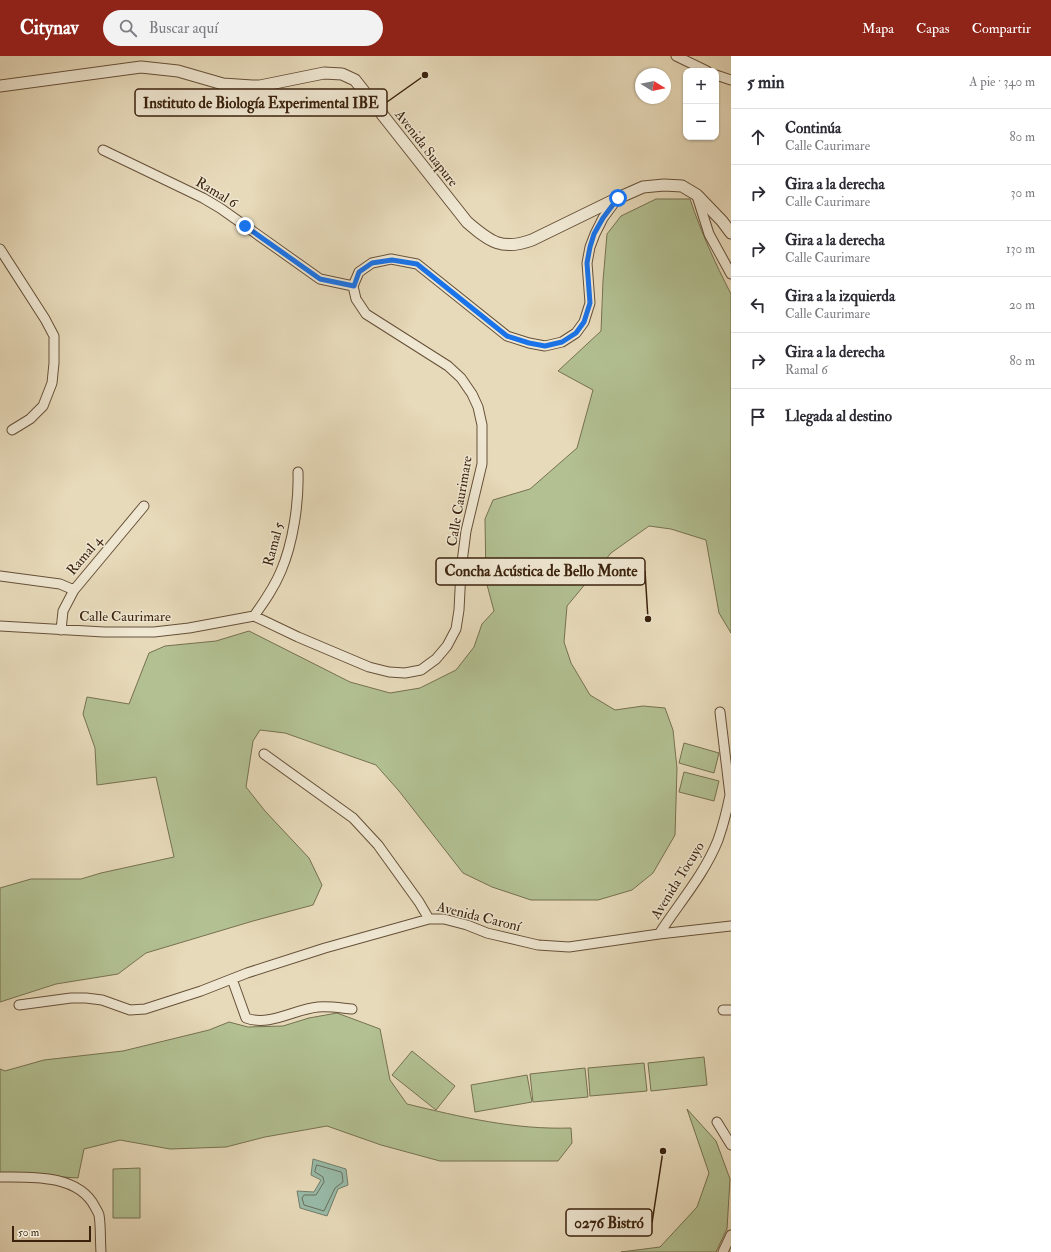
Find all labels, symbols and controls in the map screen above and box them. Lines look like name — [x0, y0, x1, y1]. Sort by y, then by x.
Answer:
search box — [103, 10, 383, 46]
text: Citynav — [20, 16, 79, 40]
icon: search — [117, 17, 139, 39]
text: Buscar aquí — [149, 19, 218, 38]
text: Mapa — [862, 20, 894, 37]
text: Capas — [916, 20, 950, 37]
text: Compartir — [972, 20, 1031, 37]
north arrow — [635, 68, 671, 104]
map controls — [683, 68, 719, 140]
button: + — [683, 68, 719, 104]
text: 5 min — [747, 72, 785, 93]
text: A pie · 340 m — [969, 74, 1035, 90]
callout: Instituto de Biología Experimental IBE — [135, 89, 387, 116]
text: Instituto de Biología Experimental IBE — [143, 94, 379, 114]
button: − — [683, 104, 719, 140]
street label: Avenida Suapure — [390, 106, 462, 191]
text: Continúa — [785, 119, 841, 138]
icon: ahead — [747, 126, 769, 148]
text: 80 m — [1009, 129, 1035, 145]
text: Calle Caurimare — [785, 138, 870, 154]
street label: Ramal 6 — [193, 173, 242, 212]
text: Gira a la derecha — [785, 175, 885, 194]
icon: right — [747, 182, 769, 204]
text: 30 m — [1011, 185, 1035, 201]
route start — [609, 189, 627, 207]
text: Calle Caurimare — [785, 194, 870, 210]
route end — [236, 217, 254, 235]
text: Gira a la derecha — [785, 231, 885, 250]
icon: right — [747, 238, 769, 260]
text: 130 m — [1006, 241, 1035, 257]
text: Calle Caurimare — [785, 250, 870, 266]
text: Gira a la izquierda — [785, 287, 895, 306]
icon: left — [747, 294, 769, 316]
text: 20 m — [1009, 297, 1035, 313]
text: Calle Caurimare — [785, 306, 870, 322]
text: Gira a la derecha — [785, 343, 885, 362]
icon: right — [747, 350, 769, 372]
text: 80 m — [1009, 353, 1035, 369]
text: Ramal 6 — [785, 362, 828, 378]
icon: arrive — [747, 406, 769, 428]
text: Llegada al destino — [785, 407, 892, 426]
street label: Calle Caurimare — [443, 454, 476, 548]
street label: Ramal 5 — [259, 519, 288, 568]
street label: Ramal 4 — [63, 531, 107, 579]
callout: Concha Acústica de Bello Monte — [436, 558, 645, 585]
text: Concha Acústica de Bello Monte — [445, 562, 638, 581]
street label: Calle Caurimare — [79, 608, 171, 625]
street label: Avenida Tocuyo — [646, 838, 709, 923]
street label: Avenida Caroní — [434, 898, 524, 935]
callout: 0276 Bistró — [566, 1209, 652, 1236]
text: 0276 Bistró — [574, 1214, 644, 1233]
scale bar — [12, 1224, 91, 1243]
text: 50 m — [18, 1226, 39, 1239]

